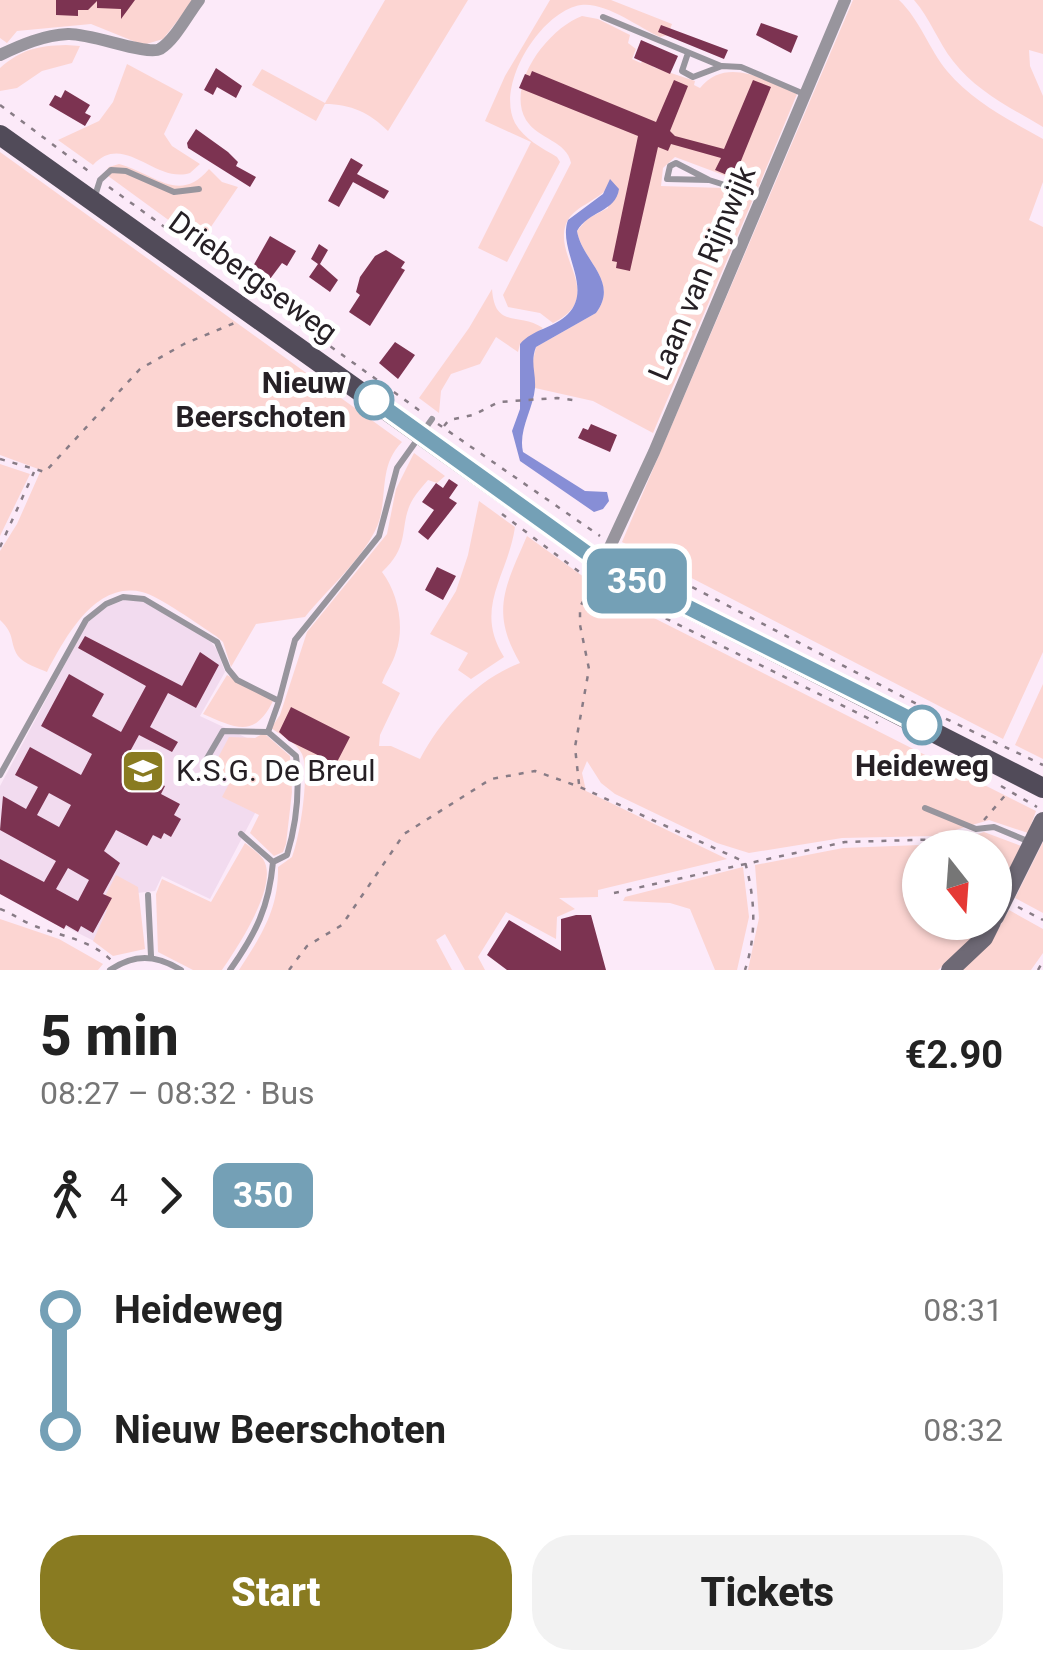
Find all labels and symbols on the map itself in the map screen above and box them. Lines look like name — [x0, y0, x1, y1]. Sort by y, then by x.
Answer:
street label: Laan van Rijnwijk — [641, 160, 763, 385]
street label: Driebergseweg — [162, 204, 344, 349]
place label: Nieuw Beerschoten — [176, 365, 346, 434]
marker: Nieuw Beerschoten — [355, 381, 393, 419]
line badge: 350 — [580, 548, 694, 614]
marker: Heideweg — [903, 706, 941, 744]
school or university icon: K.S.G. De Breul — [120, 748, 166, 794]
place label: Heideweg — [855, 748, 989, 783]
place label: K.S.G. De Breul — [176, 753, 376, 788]
north arrow — [902, 830, 1012, 940]

